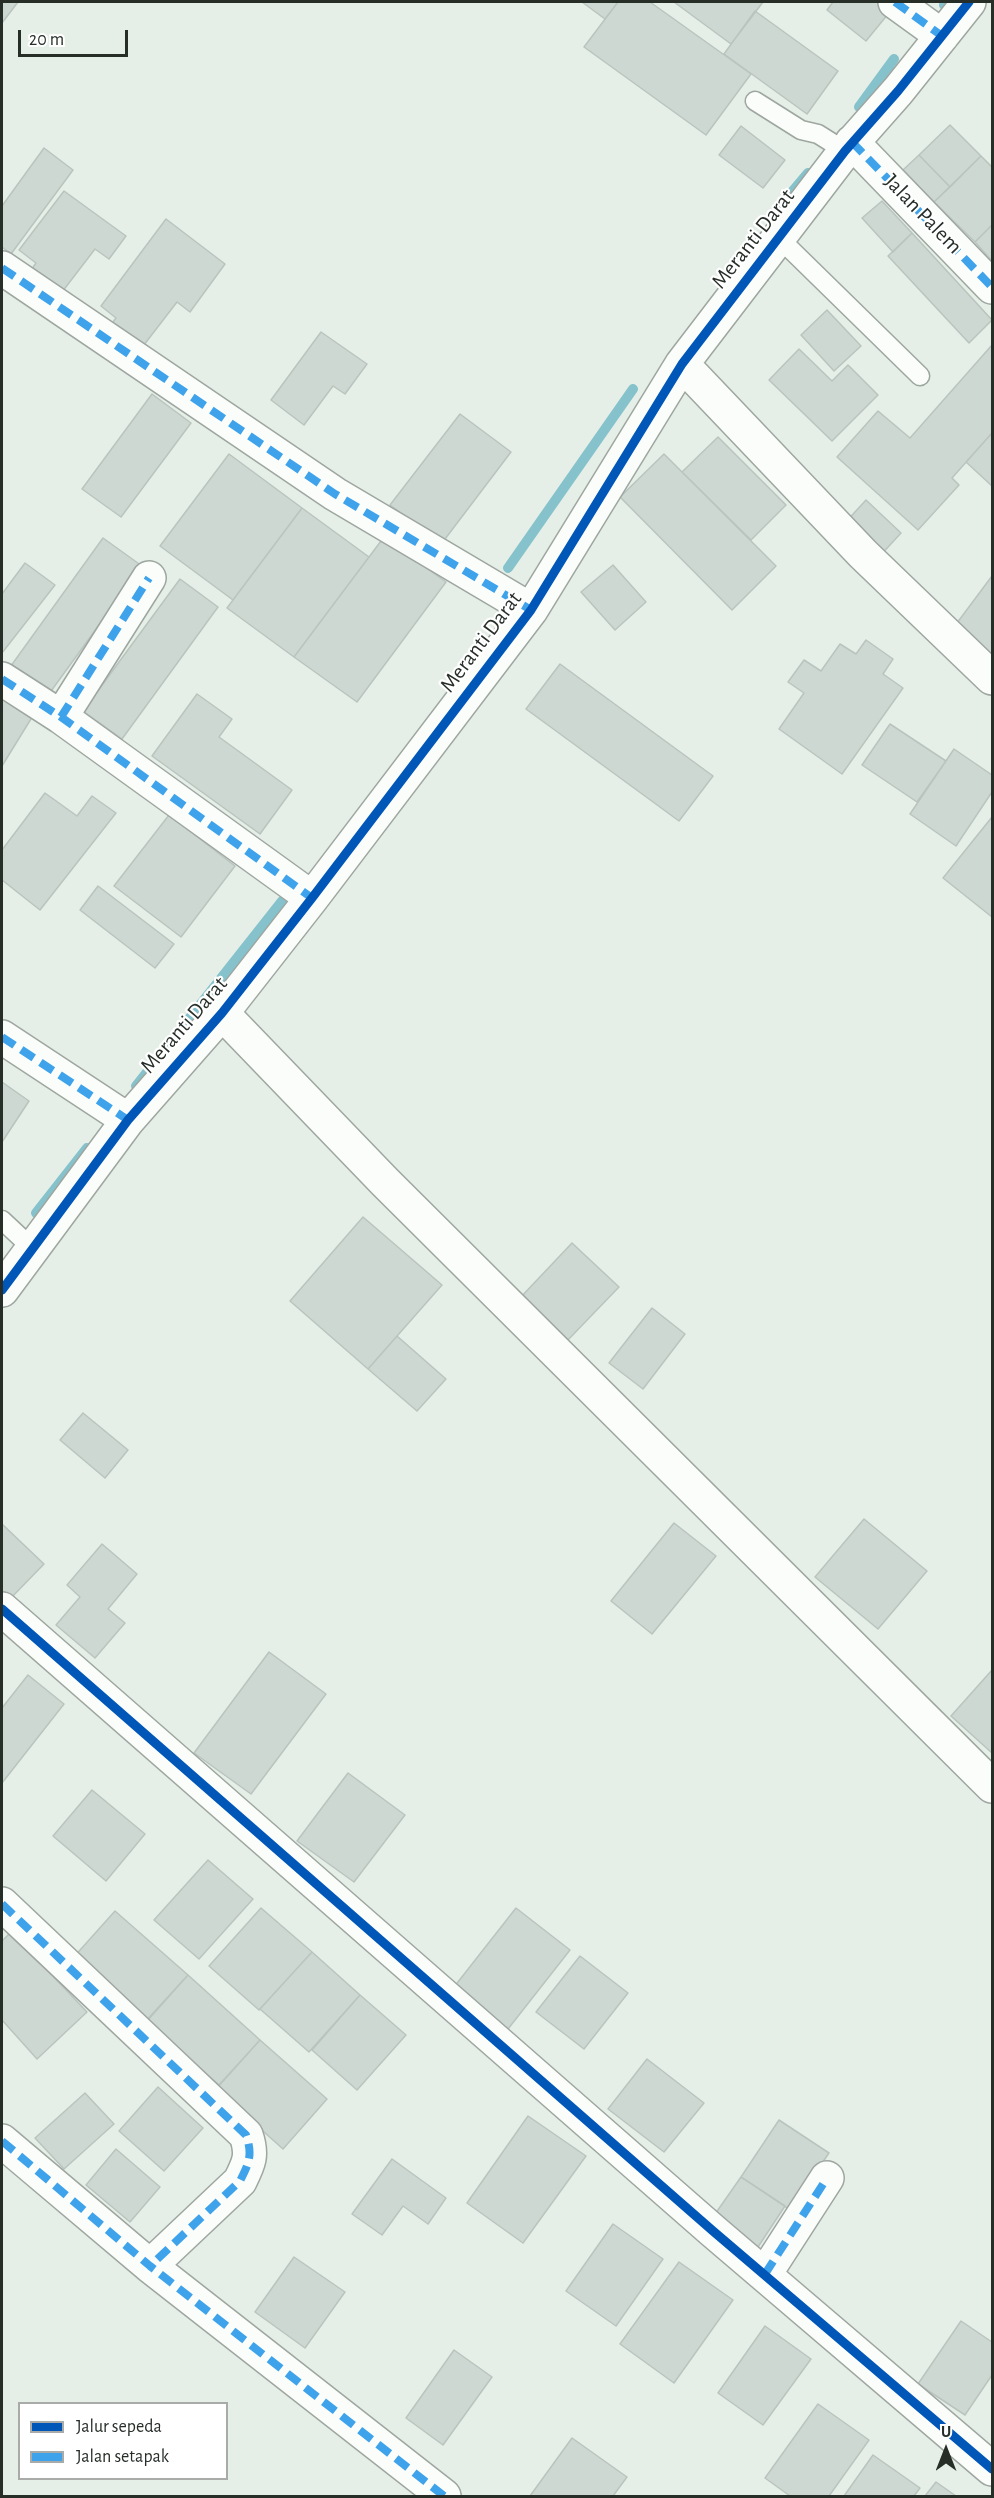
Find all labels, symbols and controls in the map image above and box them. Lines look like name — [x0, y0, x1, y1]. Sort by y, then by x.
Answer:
scale bar — [21, 18, 130, 56]
text: 20 m — [29, 31, 64, 49]
street label: Jalan Palem — [878, 168, 968, 260]
street label: Meranti Darat — [706, 184, 800, 294]
street label: Meranti Darat — [435, 586, 527, 698]
street label: Meranti Darat — [135, 971, 233, 1079]
legend — [18, 2402, 228, 2480]
text: Jalur sepeda — [76, 2418, 162, 2436]
north arrow — [916, 2420, 976, 2480]
text: U — [941, 2424, 951, 2440]
text: Jalan setapak — [76, 2448, 169, 2466]

